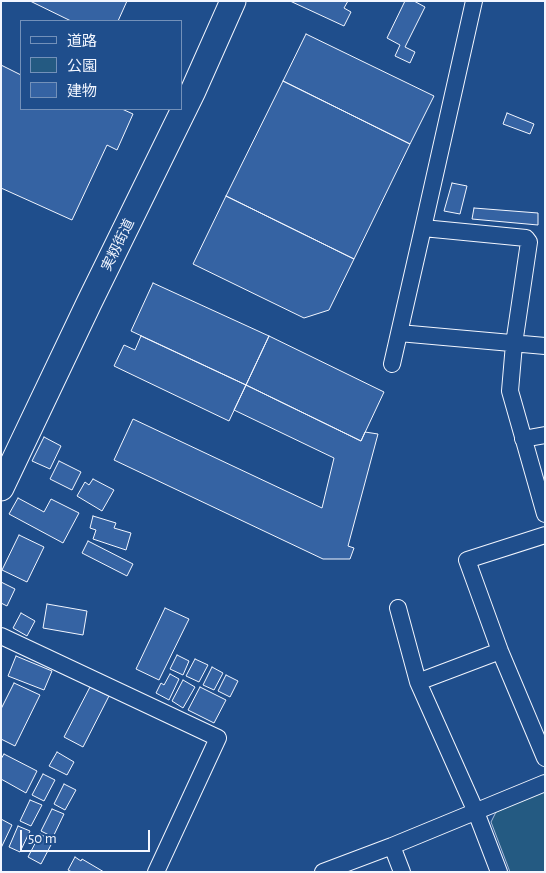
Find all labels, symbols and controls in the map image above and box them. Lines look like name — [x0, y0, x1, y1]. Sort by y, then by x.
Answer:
legend — [20, 20, 182, 110]
text: 道路 — [67, 34, 97, 49]
text: 公園 — [67, 59, 97, 74]
text: 建物 — [67, 84, 97, 99]
street label: 実籾街道 — [98, 216, 138, 274]
scale bar — [22, 820, 152, 852]
text: 50 m — [28, 831, 57, 846]

